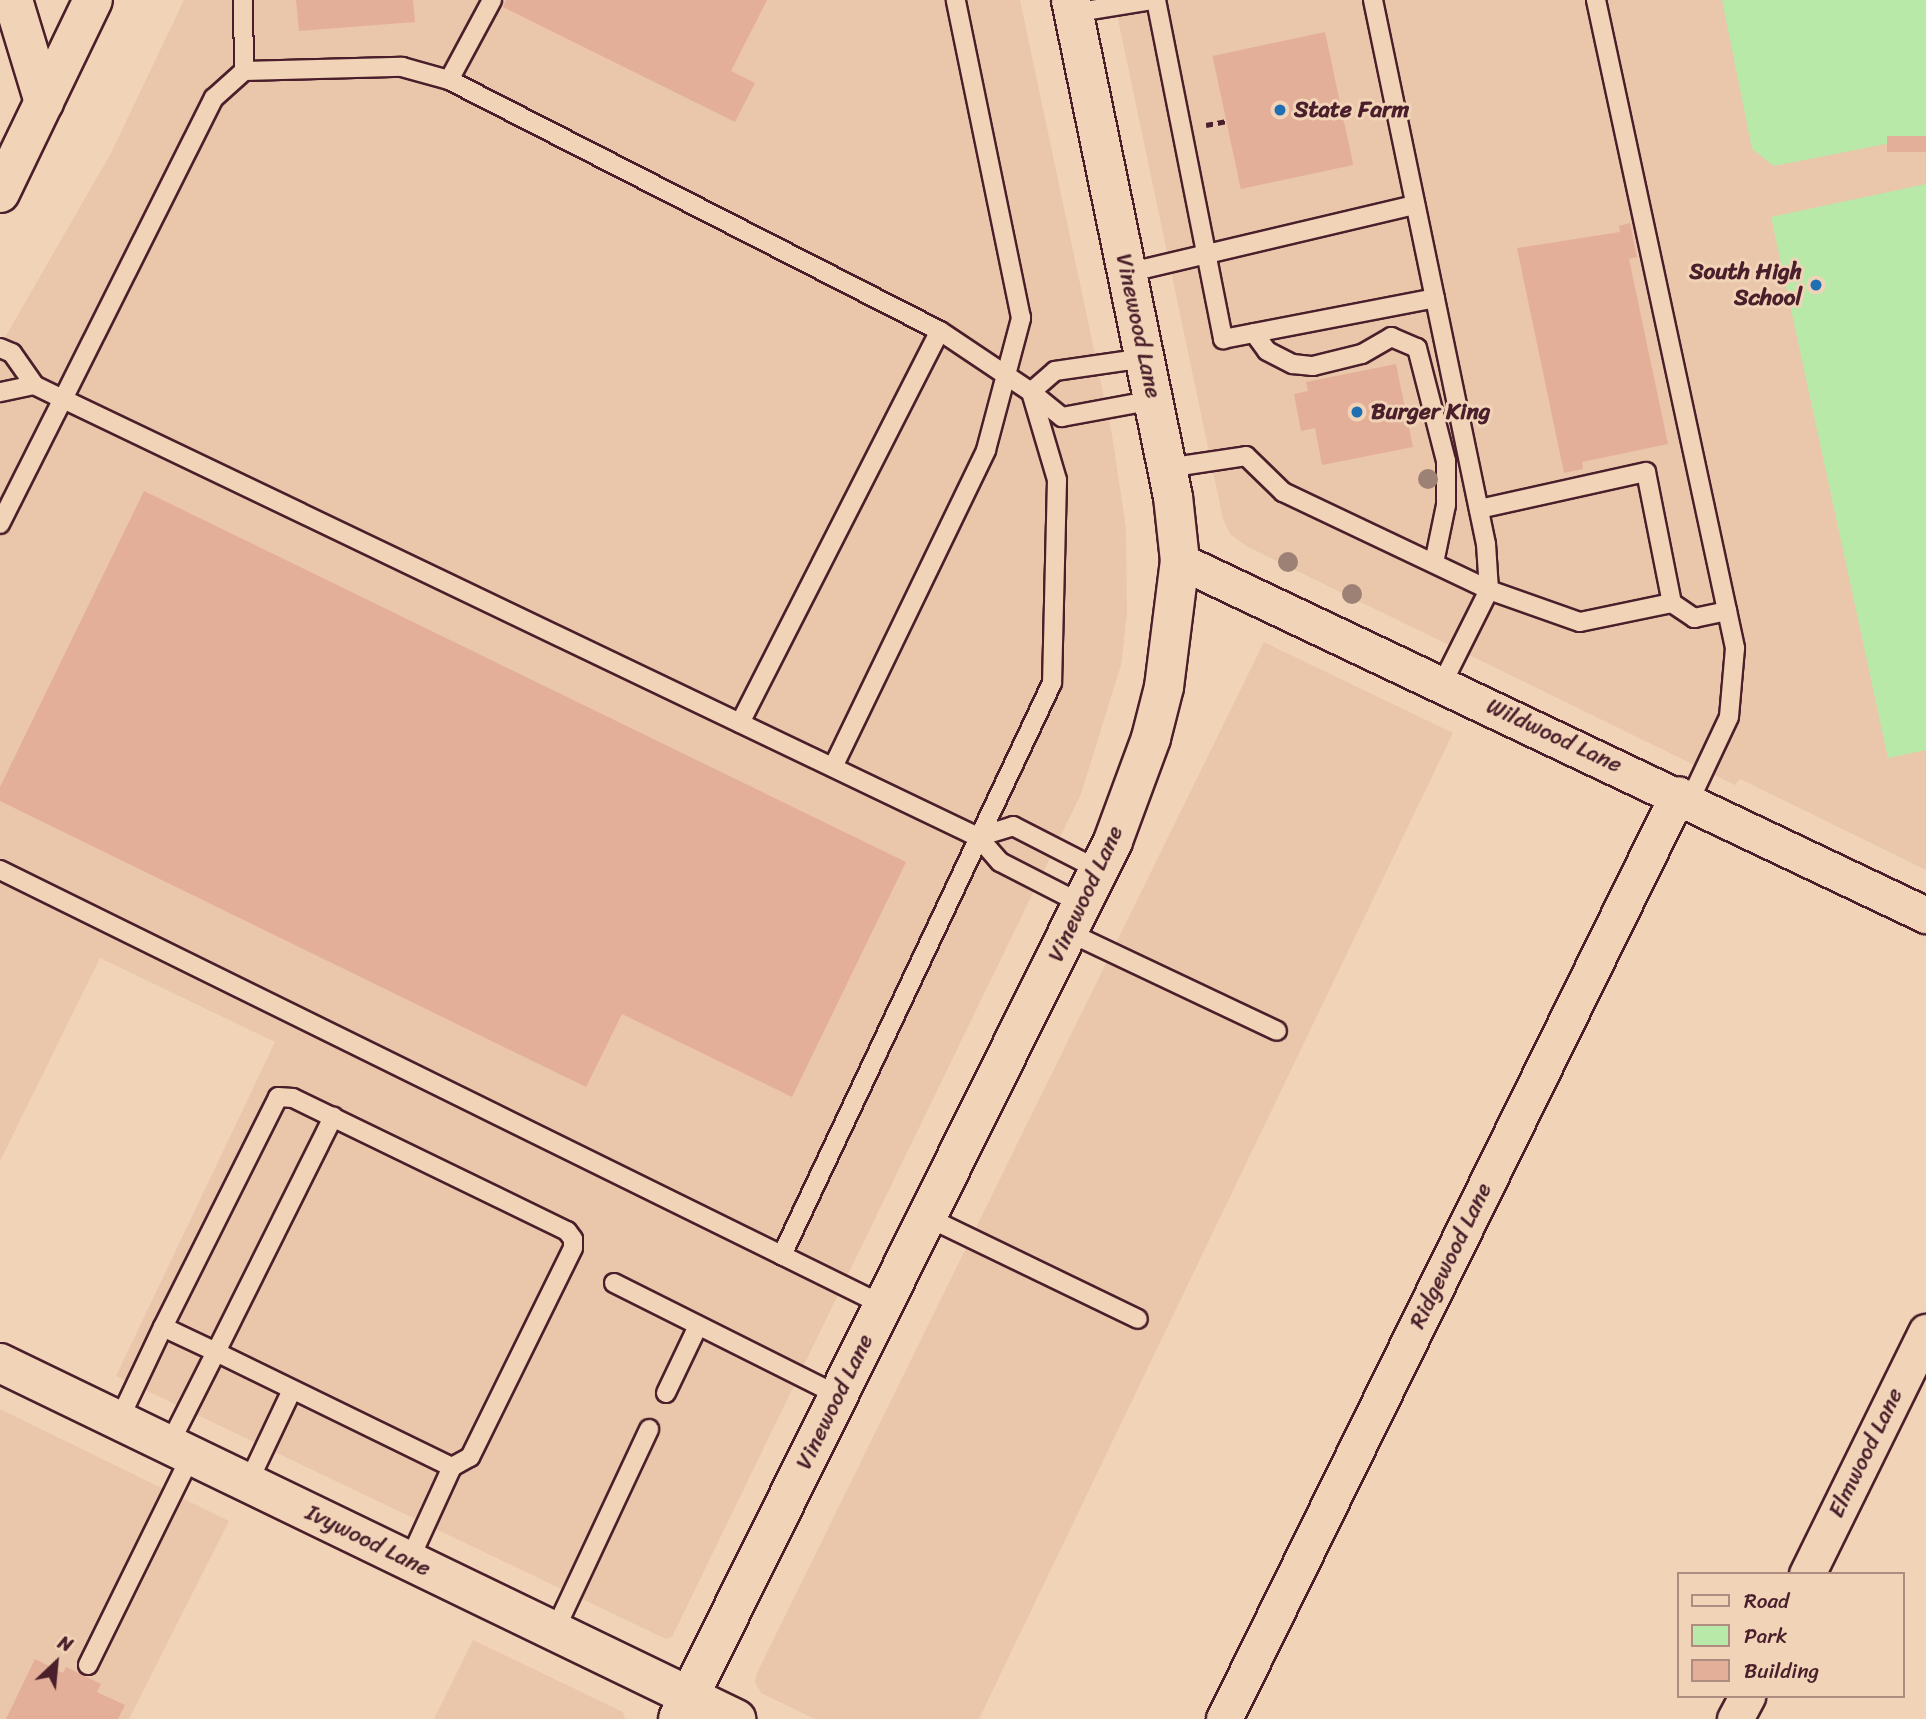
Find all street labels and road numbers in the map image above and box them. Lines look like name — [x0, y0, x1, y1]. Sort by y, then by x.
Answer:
street label: Vinewood Lane — [1109, 251, 1167, 401]
street label: Wildwood Lane — [1482, 693, 1626, 779]
street label: Vinewood Lane — [1042, 821, 1130, 967]
street label: Ridgewood Lane — [1404, 1178, 1498, 1334]
street label: Vinewood Lane — [790, 1330, 880, 1474]
street label: Elmwood Lane — [1823, 1384, 1909, 1522]
street label: Ivywood Lane — [301, 1499, 435, 1583]

